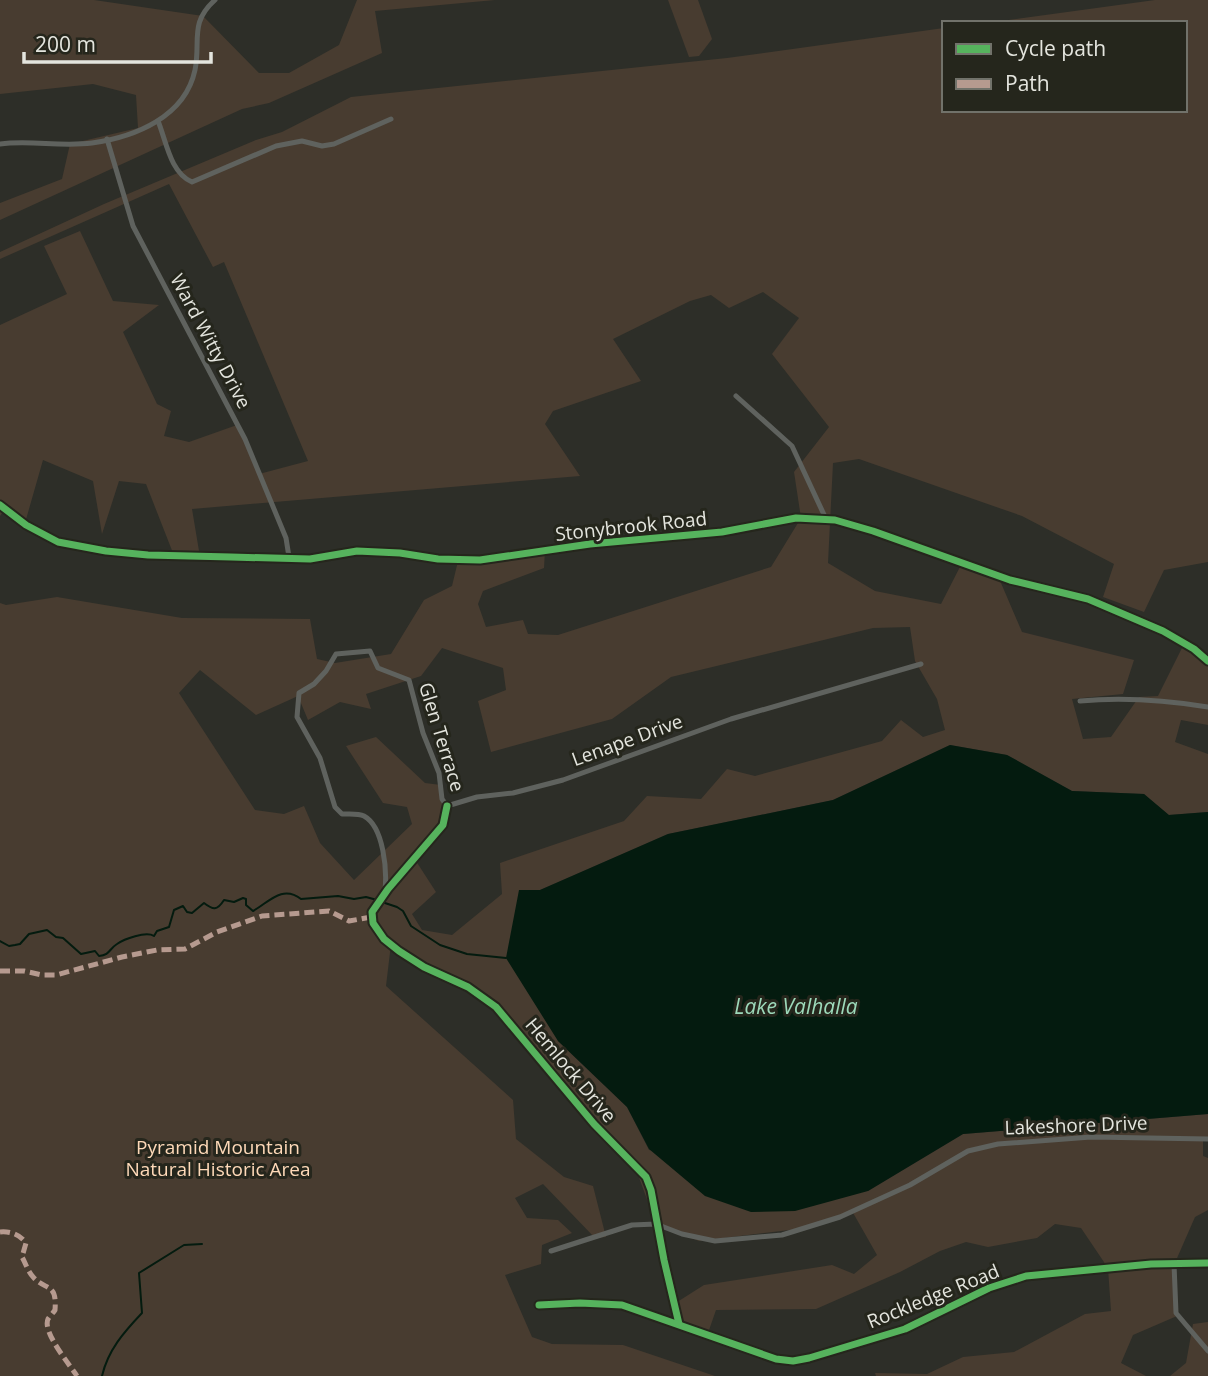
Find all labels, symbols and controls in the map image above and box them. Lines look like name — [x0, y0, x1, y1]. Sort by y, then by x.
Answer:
scale bar — [24, 21, 212, 65]
legend — [942, 21, 1187, 112]
text: 200 m — [35, 30, 96, 58]
text: Cycle path — [1005, 34, 1106, 62]
text: Path — [1005, 69, 1050, 97]
street label: Ward Witty Drive — [164, 269, 258, 413]
street label: Stonybrook Road — [554, 505, 708, 547]
street label: Glen Terrace — [413, 679, 471, 795]
street label: Lenape Drive — [568, 708, 686, 772]
water label: Lake Valhalla — [734, 992, 858, 1020]
street label: Hemlock Drive — [520, 1012, 622, 1128]
street label: Lakeshore Drive — [1004, 1110, 1148, 1140]
park label: Pyramid Mountain Natural Historic Area — [125, 1134, 311, 1182]
street label: Rockledge Road — [863, 1258, 1003, 1334]

